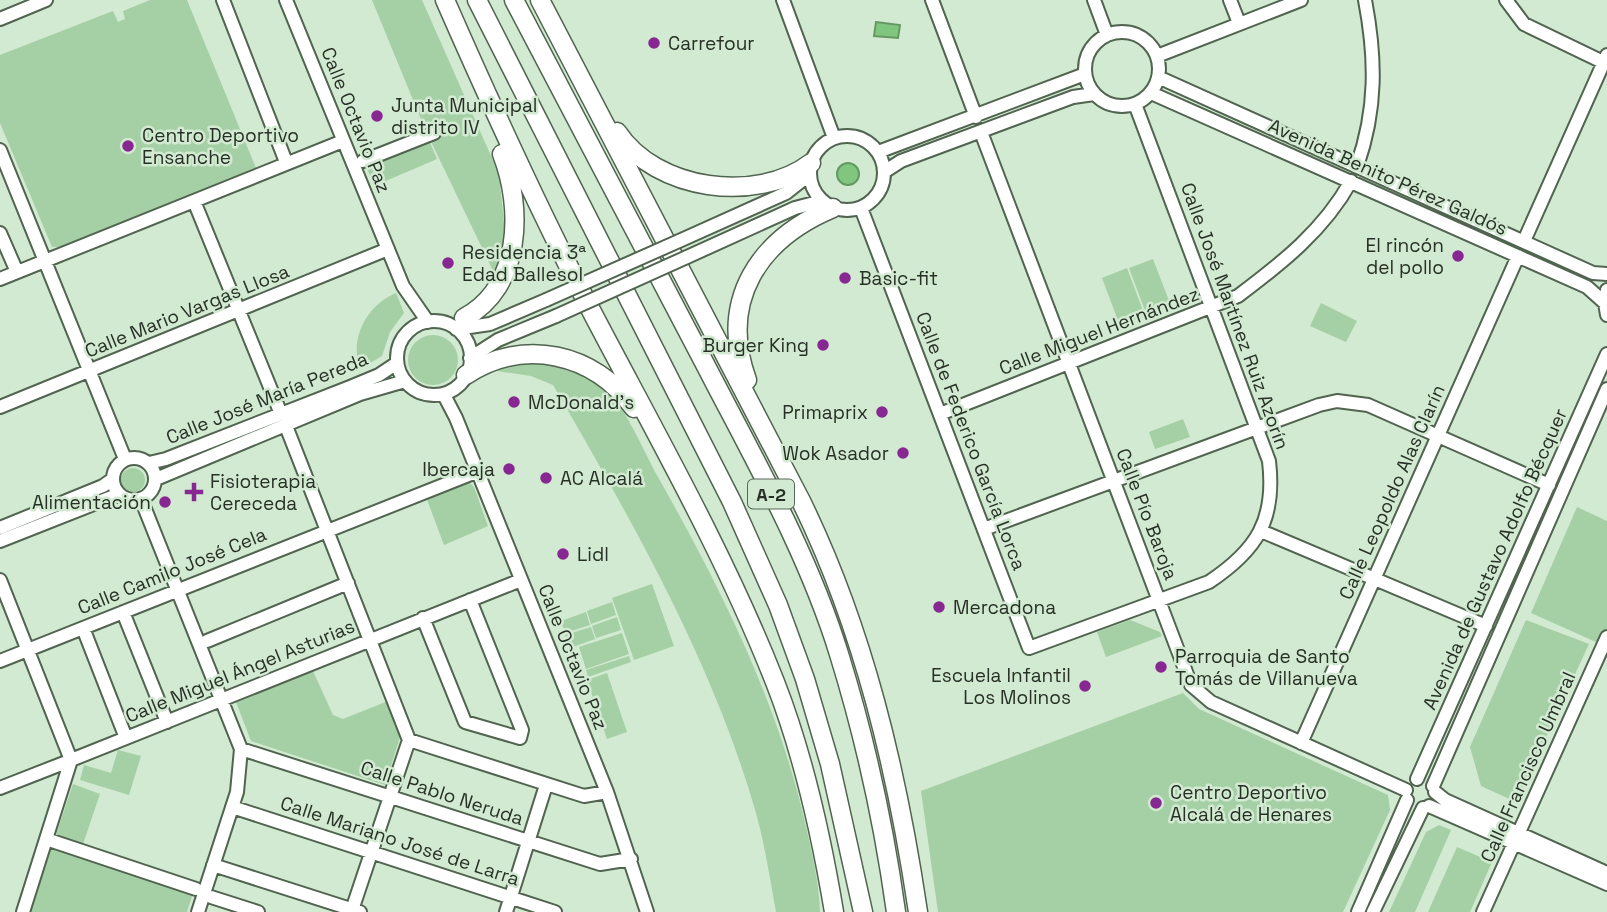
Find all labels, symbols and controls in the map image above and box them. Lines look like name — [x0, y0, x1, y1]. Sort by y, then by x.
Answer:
place label: Carrefour — [668, 31, 754, 56]
marker: Carrefour — [646, 35, 662, 51]
street label: Calle Octavio Paz — [315, 43, 397, 197]
place label: Junta Municipal distrito IV — [391, 93, 538, 140]
marker: Junta Municipal distrito IV — [369, 108, 385, 124]
street label: Avenida Benito Pérez Galdós — [1265, 113, 1511, 241]
place label: Centro Deportivo Ensanche — [142, 123, 299, 170]
marker: Centro Deportivo Ensanche — [120, 138, 136, 154]
street label: Calle José Martínez Ruiz Azorín — [1175, 179, 1295, 453]
place label: El rincón del pollo — [1366, 233, 1444, 280]
place label: Residencia 3ª Edad Ballesol — [462, 240, 586, 287]
marker: El rincón del pollo — [1450, 248, 1466, 264]
marker: Residencia 3ª Edad Ballesol — [440, 255, 456, 271]
street label: Calle Mario Vargas Llosa — [81, 258, 293, 364]
place label: Basic-fit — [859, 266, 938, 291]
marker: Basic-fit — [837, 270, 853, 286]
street label: Calle Miguel Hernández — [995, 281, 1203, 381]
street label: Calle de Federico García Lorca — [910, 308, 1032, 574]
place label: Burger King — [702, 333, 809, 358]
marker: Burger King — [815, 337, 831, 353]
street label: Calle José María Pereda — [162, 346, 372, 450]
street label: Calle Leopoldo Alas Clarín — [1333, 381, 1451, 603]
place label: McDonald's — [528, 390, 634, 415]
marker: McDonald's — [506, 394, 522, 410]
place label: Primaprix — [782, 400, 868, 425]
marker: Primaprix — [874, 404, 890, 420]
street label: Avenida de Gustavo Adolfo Bécquer — [1417, 404, 1573, 714]
place label: Wok Asador — [782, 441, 889, 466]
marker: Wok Asador — [895, 445, 911, 461]
street label: Calle Pío Baroja — [1110, 445, 1184, 583]
place label: Ibercaja — [422, 457, 495, 482]
marker: Ibercaja — [501, 461, 517, 477]
place label: AC Alcalá — [560, 466, 643, 491]
place label: Fisioterapia Cereceda — [210, 469, 316, 516]
marker: AC Alcalá — [538, 470, 554, 486]
road number: A-2 — [748, 480, 794, 508]
marker: Fisioterapia Cereceda — [184, 482, 204, 502]
place label: Alimentación — [32, 490, 151, 515]
marker: Alimentación — [157, 494, 173, 510]
street label: Calle Camilo José Cela — [74, 522, 270, 620]
place label: Lidl — [577, 542, 609, 567]
marker: Lidl — [555, 546, 571, 562]
street label: Calle Octavio Paz — [532, 580, 614, 734]
place label: Mercadona — [953, 595, 1056, 620]
marker: Mercadona — [931, 599, 947, 615]
street label: Calle Miguel Ángel Asturias — [122, 613, 358, 729]
place label: Parroquia de Santo Tomás de Villanueva — [1175, 644, 1358, 691]
marker: Parroquia de Santo Tomás de Villanueva — [1153, 659, 1169, 675]
place label: Escuela Infantil Los Molinos — [931, 663, 1071, 710]
street label: Calle Francisco Umbral — [1475, 668, 1581, 866]
marker: Escuela Infantil Los Molinos — [1077, 678, 1093, 694]
street label: Calle Pablo Neruda — [357, 755, 527, 831]
place label: Centro Deportivo Alcalá de Henares — [1170, 780, 1332, 827]
street label: Calle Mariano José de Larra — [277, 790, 523, 892]
marker: Centro Deportivo Alcalá de Henares — [1148, 795, 1164, 811]

